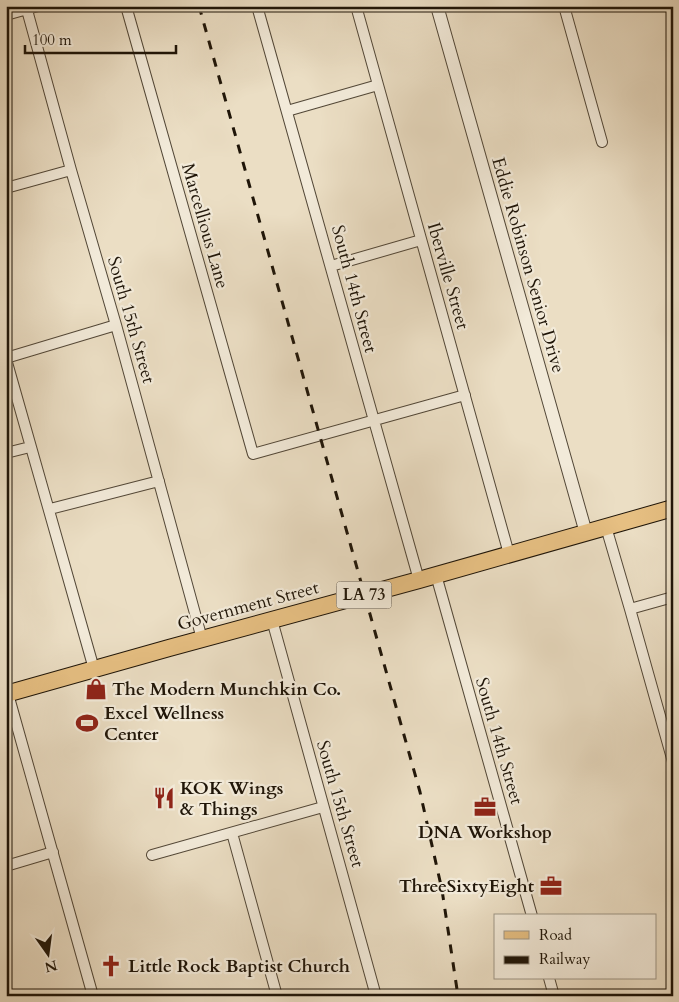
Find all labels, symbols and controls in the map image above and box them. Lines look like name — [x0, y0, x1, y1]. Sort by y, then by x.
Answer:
scale bar — [25, 22, 176, 54]
text: 100 m — [32, 30, 72, 50]
street label: Eddie Robinson Senior Drive — [485, 154, 571, 376]
street label: Marcellious Lane — [175, 160, 235, 292]
street label: Iberville Street — [421, 220, 475, 333]
street label: South 14th Street — [325, 222, 383, 356]
street label: South 15th Street — [101, 254, 161, 387]
street label: Government Street — [174, 575, 322, 637]
road number: LA 73 — [336, 582, 392, 608]
street label: South 14th Street — [469, 675, 529, 808]
shop icon: The Modern Munchkin Co. — [83, 676, 109, 702]
place label: The Modern Munchkin Co. — [112, 677, 341, 702]
place label: Excel Wellness Center — [104, 701, 224, 747]
sports icon: Excel Wellness Center — [74, 710, 100, 736]
street label: South 15th Street — [310, 738, 370, 871]
place label: KOK Wings & Things — [180, 776, 283, 822]
restaurant icon: KOK Wings & Things — [151, 785, 177, 811]
office icon: DNA Workshop — [472, 794, 498, 820]
place label: DNA Workshop — [418, 820, 552, 845]
office icon: ThreeSixtyEight — [538, 873, 564, 899]
place label: ThreeSixtyEight — [399, 874, 535, 899]
legend — [494, 914, 656, 980]
text: Road — [539, 925, 572, 945]
north arrow — [22, 930, 72, 980]
text: Railway — [539, 949, 590, 969]
church icon: Little Rock Baptist Church — [98, 953, 124, 979]
place label: Little Rock Baptist Church — [128, 954, 350, 979]
text: N — [43, 955, 59, 977]

